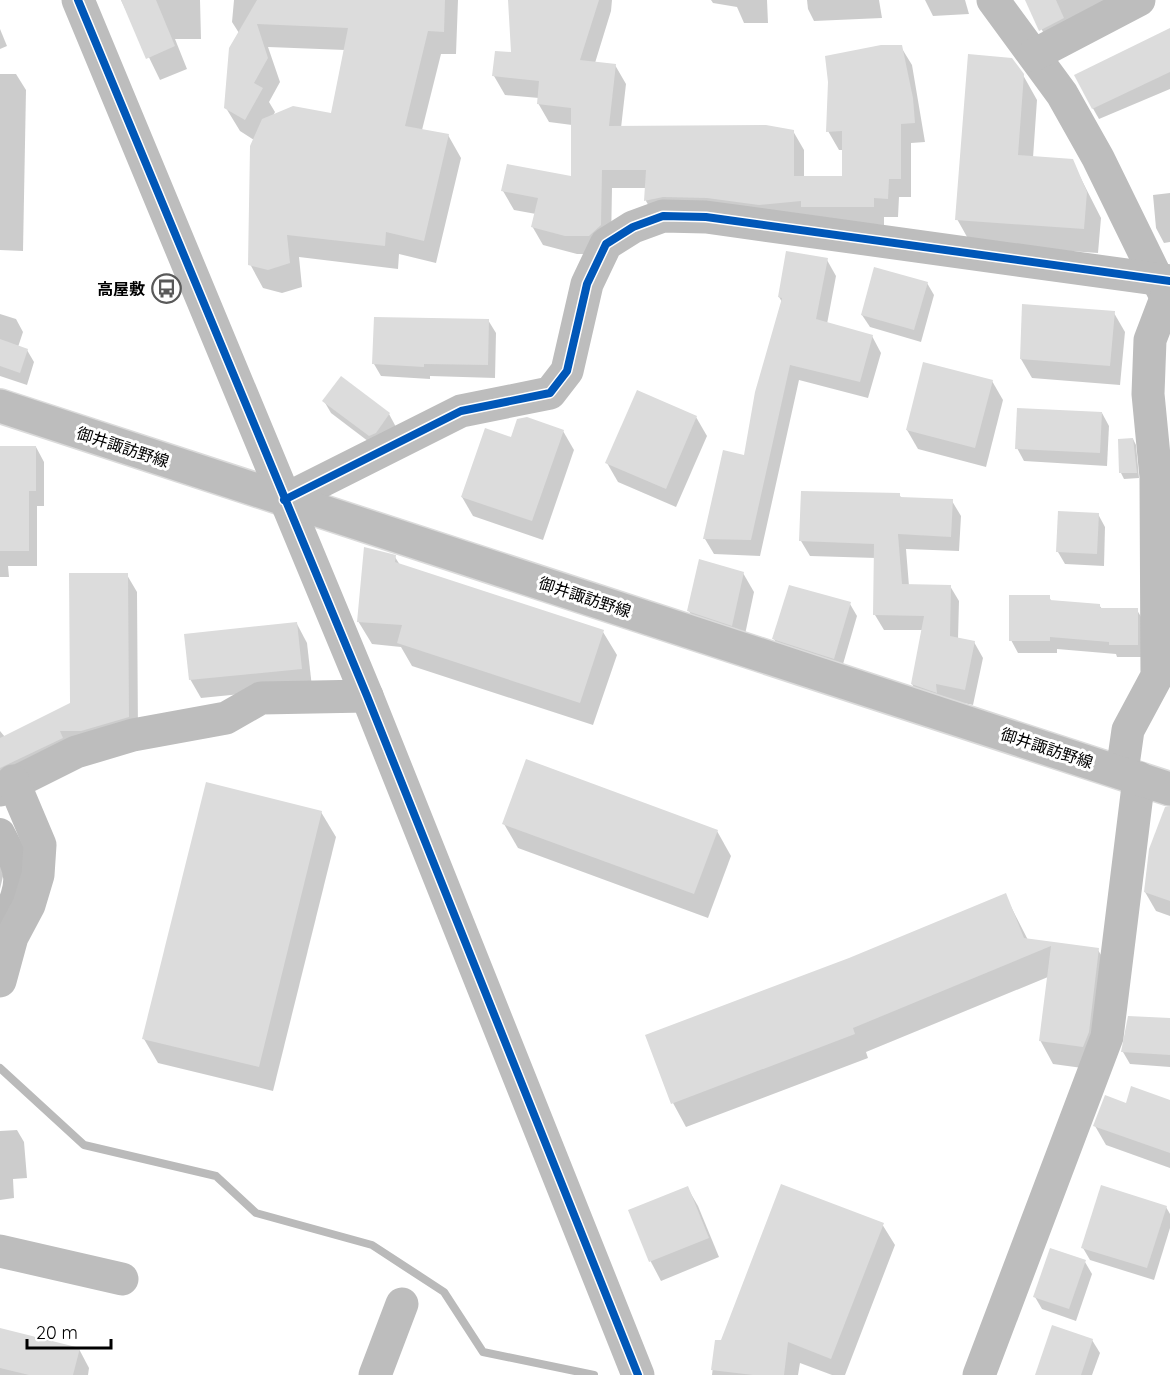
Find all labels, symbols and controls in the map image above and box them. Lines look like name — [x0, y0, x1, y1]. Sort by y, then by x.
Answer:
bus stop icon: 高屋敷 — [150, 273, 182, 305]
place label: 高屋敷 — [97, 279, 145, 299]
street label: 御井諏訪野線 — [74, 423, 172, 471]
street label: 御井諏訪野線 — [536, 573, 634, 621]
street label: 御井諏訪野線 — [998, 724, 1096, 772]
scale bar — [27, 1312, 111, 1350]
text: 20 m — [36, 1321, 78, 1344]

